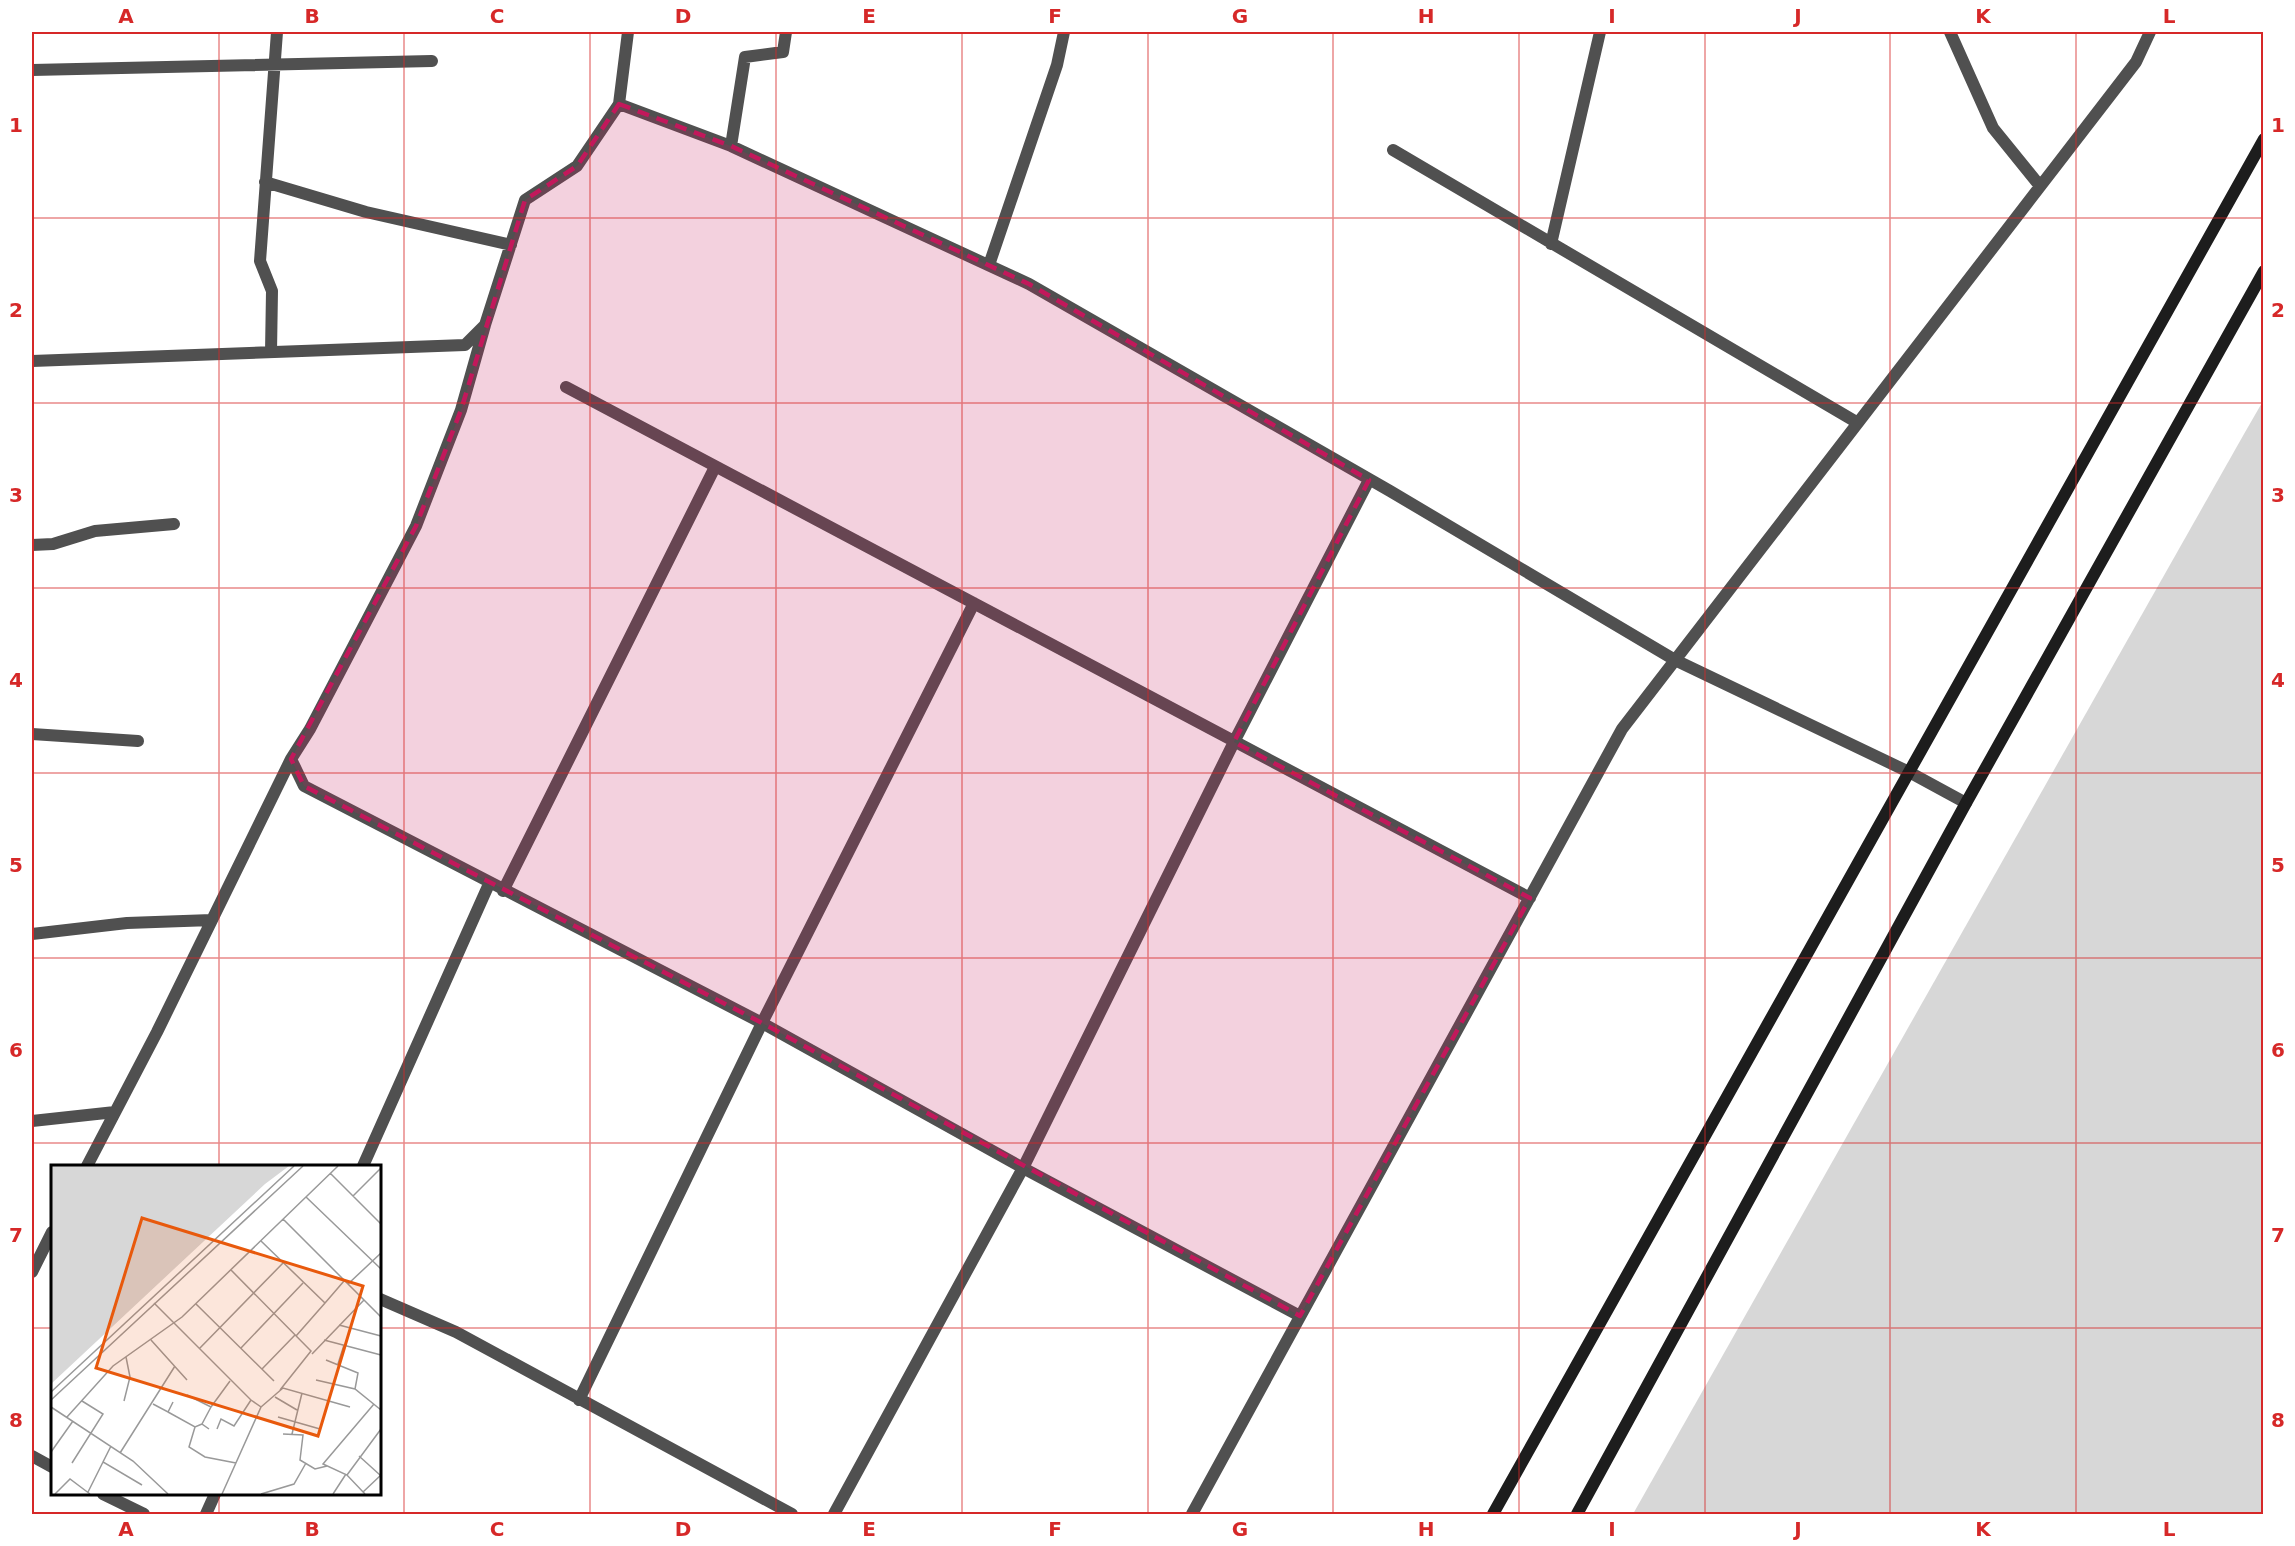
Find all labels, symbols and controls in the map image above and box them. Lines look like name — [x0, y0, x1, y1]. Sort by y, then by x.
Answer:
text: A — [118, 4, 134, 28]
text: B — [304, 4, 320, 28]
text: C — [490, 4, 504, 28]
text: D — [675, 4, 691, 28]
text: E — [862, 4, 876, 28]
text: F — [1048, 4, 1062, 28]
text: G — [1232, 4, 1248, 28]
text: H — [1418, 4, 1434, 28]
text: I — [1608, 4, 1616, 28]
text: J — [1792, 4, 1802, 28]
text: K — [1975, 4, 1992, 28]
text: L — [2163, 4, 2176, 28]
text: 1 — [9, 113, 23, 137]
text: 1 — [2271, 113, 2285, 137]
text: 2 — [9, 298, 23, 322]
text: 2 — [2271, 298, 2285, 322]
text: 3 — [9, 483, 23, 507]
text: 3 — [2271, 483, 2285, 507]
text: 4 — [9, 668, 23, 692]
text: 4 — [2271, 668, 2285, 692]
text: 5 — [9, 853, 23, 877]
text: 5 — [2271, 853, 2285, 877]
text: 6 — [9, 1038, 23, 1062]
text: 6 — [2271, 1038, 2285, 1062]
inset map — [51, 1165, 381, 1495]
text: 7 — [9, 1223, 23, 1247]
text: 7 — [2271, 1223, 2285, 1247]
text: 8 — [9, 1408, 23, 1432]
text: 8 — [2271, 1408, 2285, 1432]
text: A — [118, 1517, 134, 1541]
text: B — [304, 1517, 320, 1541]
text: C — [490, 1517, 504, 1541]
text: D — [675, 1517, 691, 1541]
text: E — [862, 1517, 876, 1541]
text: F — [1048, 1517, 1062, 1541]
text: G — [1232, 1517, 1248, 1541]
text: H — [1418, 1517, 1434, 1541]
text: I — [1608, 1517, 1616, 1541]
text: J — [1792, 1517, 1802, 1541]
text: K — [1975, 1517, 1992, 1541]
text: L — [2163, 1517, 2176, 1541]

